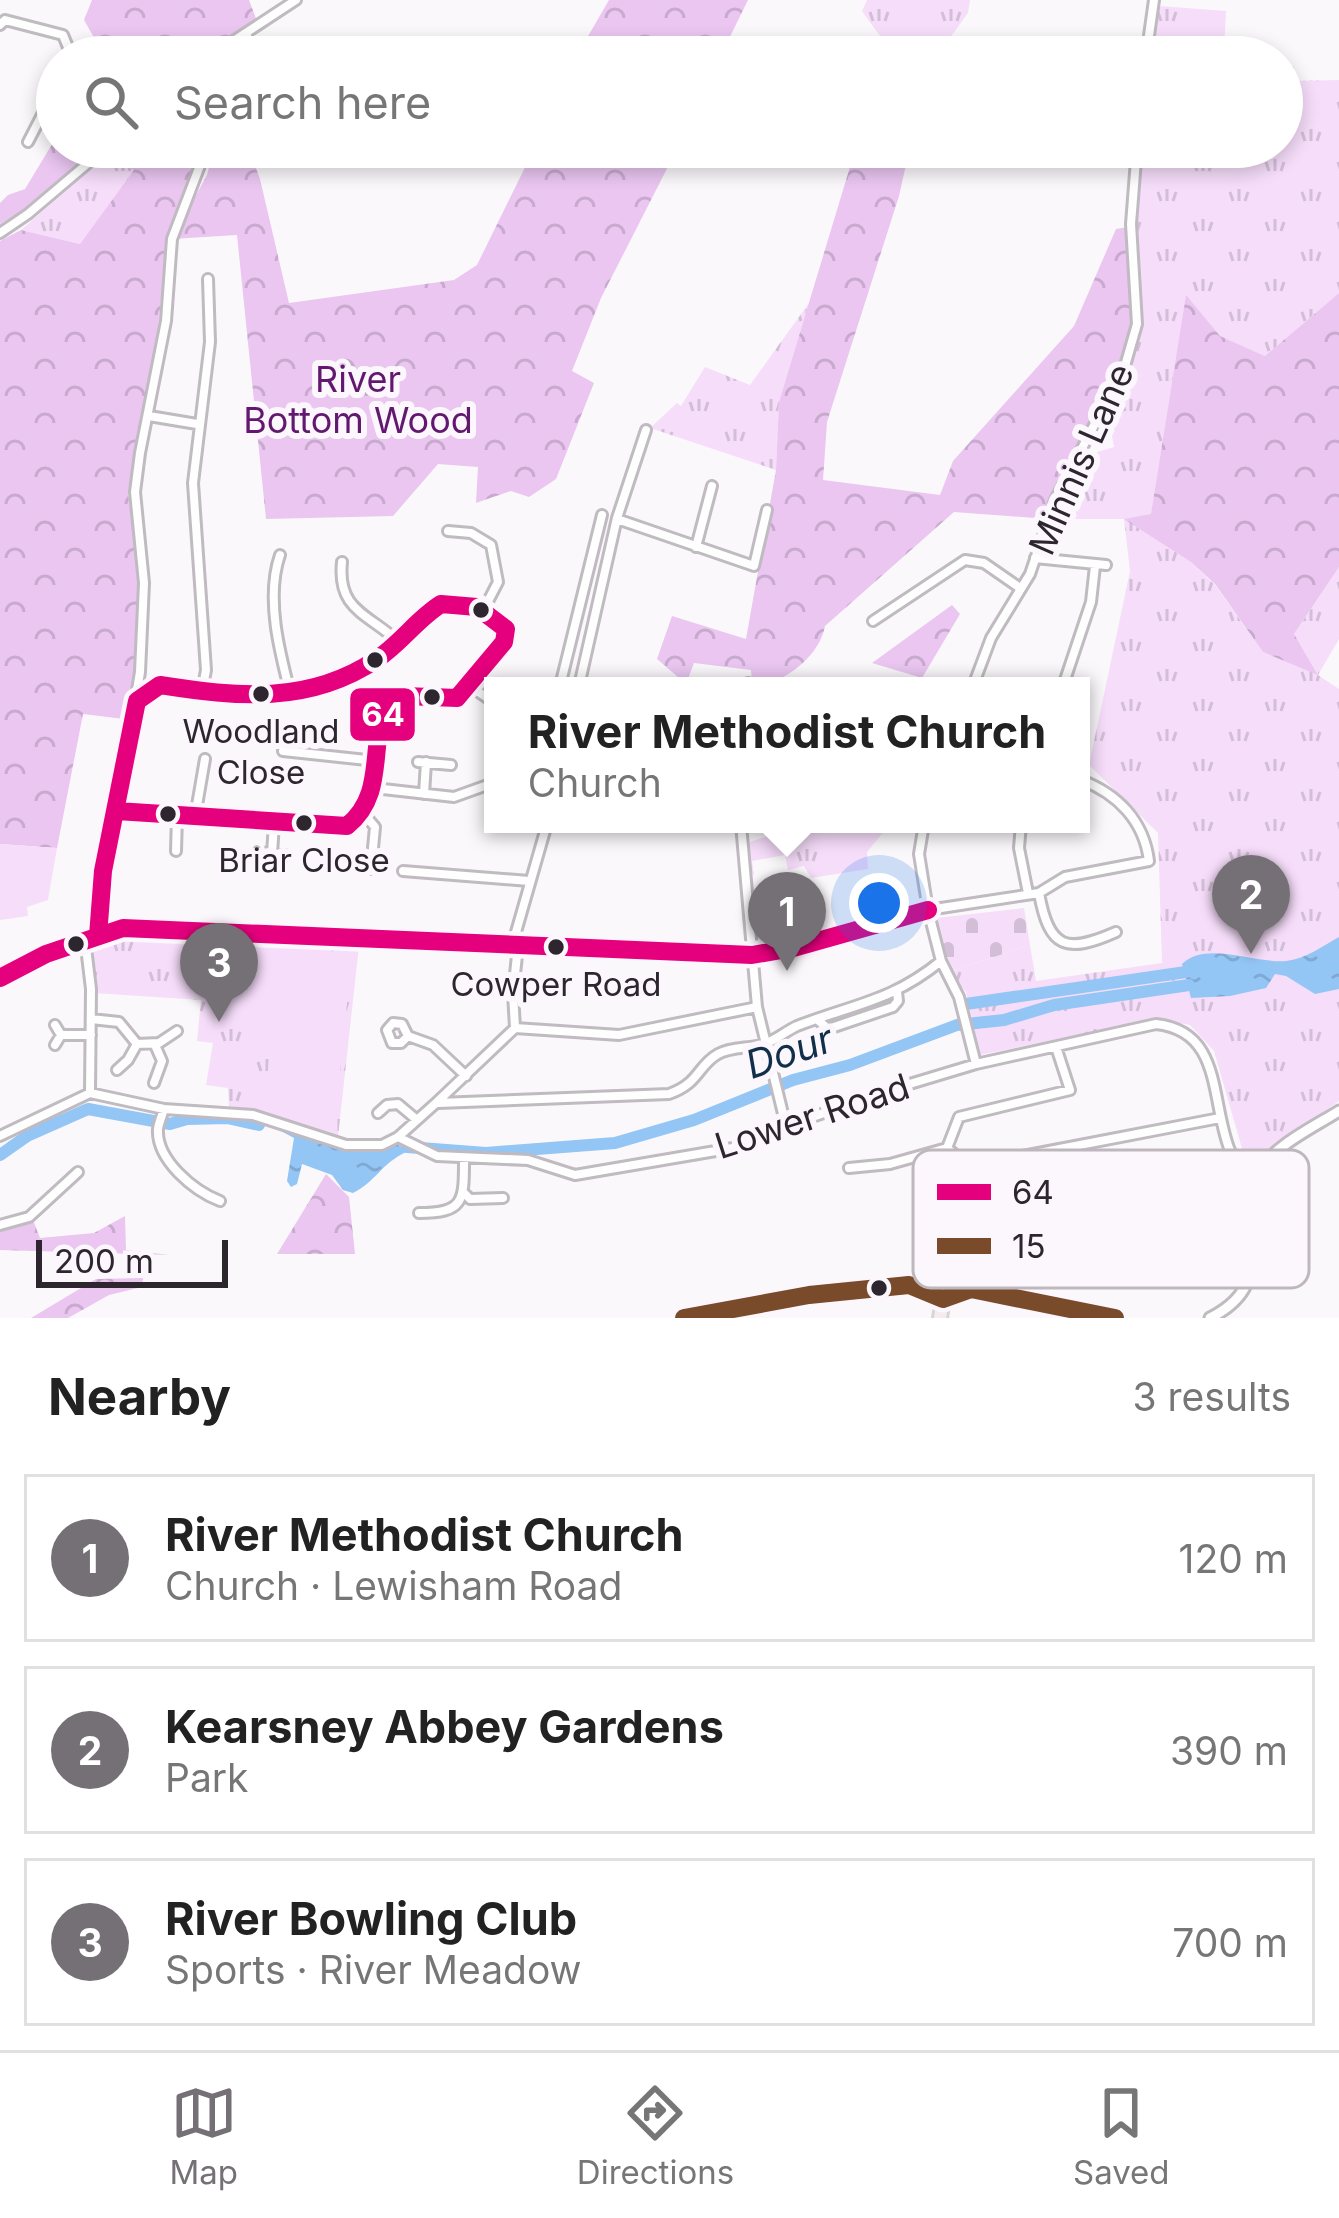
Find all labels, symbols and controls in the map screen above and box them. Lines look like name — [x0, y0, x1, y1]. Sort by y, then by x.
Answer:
search box — [36, 36, 1303, 168]
icon: search — [78, 69, 144, 135]
text: Search here — [174, 75, 431, 130]
park label: River Bottom Wood — [243, 357, 473, 442]
street label: Minnis Lane — [1019, 357, 1143, 561]
unlabelled marker — [470, 599, 492, 621]
unlabelled marker — [364, 649, 386, 671]
popup — [484, 677, 1090, 833]
marker: Woodland Close — [250, 683, 272, 705]
line badge: 64 — [348, 686, 417, 743]
unlabelled marker — [421, 686, 443, 708]
text: 64 — [361, 694, 405, 734]
text: River Methodist Church — [528, 704, 1046, 759]
place label: Woodland Close — [183, 711, 339, 792]
text: Church — [528, 759, 662, 806]
unlabelled marker — [157, 803, 179, 825]
marker: Briar Close — [293, 812, 315, 834]
place label: Briar Close — [218, 840, 390, 880]
pin: 2 — [1212, 855, 1290, 954]
pin: 1 — [748, 872, 826, 971]
your location — [849, 873, 909, 933]
pin: 3 — [180, 923, 258, 1022]
unlabelled marker — [65, 933, 87, 955]
marker: Cowper Road — [545, 936, 567, 958]
place label: Cowper Road — [450, 964, 662, 1004]
water label: Dour — [739, 1014, 840, 1088]
street label: Lower Road — [709, 1064, 915, 1168]
legend — [913, 1150, 1309, 1288]
text: 64 — [1012, 1172, 1054, 1212]
text: 15 — [1012, 1226, 1045, 1266]
scale bar — [36, 1234, 228, 1287]
text: 200 m — [54, 1241, 154, 1281]
unlabelled marker — [868, 1277, 890, 1299]
text: Nearby — [48, 1366, 231, 1427]
text: 3 results — [1133, 1373, 1291, 1420]
text: River Methodist Church — [165, 1507, 684, 1562]
text: 1 — [82, 1535, 98, 1582]
text: 120 m — [1179, 1535, 1288, 1582]
text: Church · Lewisham Road — [165, 1562, 622, 1609]
text: Kearsney Abbey Gardens — [165, 1699, 724, 1754]
text: 2 — [78, 1727, 102, 1774]
text: 390 m — [1170, 1727, 1288, 1774]
text: Park — [165, 1754, 249, 1801]
text: River Bowling Club — [165, 1891, 577, 1946]
text: 3 — [77, 1919, 103, 1966]
text: 700 m — [1172, 1919, 1288, 1966]
text: Sports · River Meadow — [165, 1946, 582, 1993]
tab: Map — [169, 2080, 238, 2192]
tab: Directions — [577, 2080, 734, 2192]
tab: Saved — [1073, 2080, 1170, 2192]

